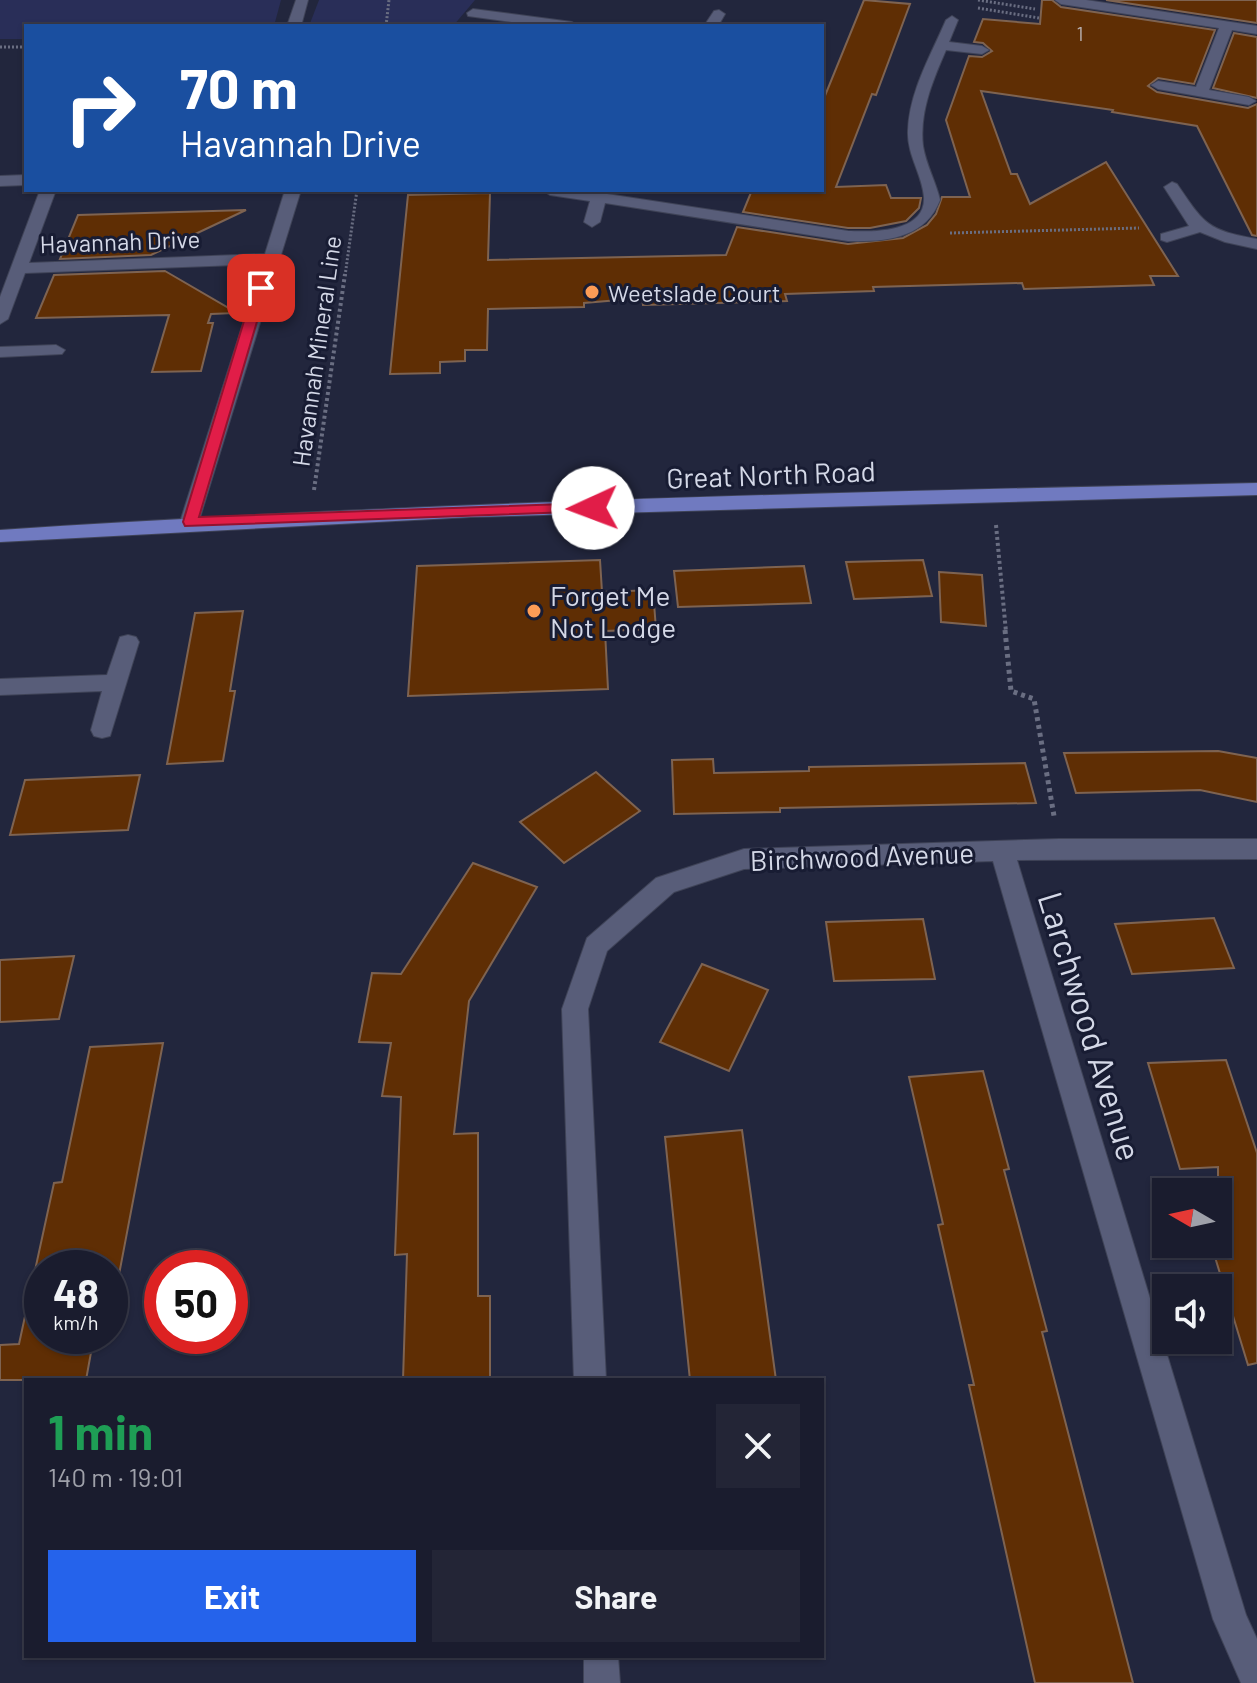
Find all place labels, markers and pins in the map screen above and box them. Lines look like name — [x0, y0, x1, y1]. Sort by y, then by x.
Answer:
pin — [227, 254, 295, 322]
place label: Weetslade Court — [608, 278, 780, 307]
marker: Weetslade Court — [583, 283, 601, 301]
place label: Forget Me Not Lodge — [550, 578, 676, 644]
marker: Forget Me Not Lodge — [525, 602, 543, 620]

